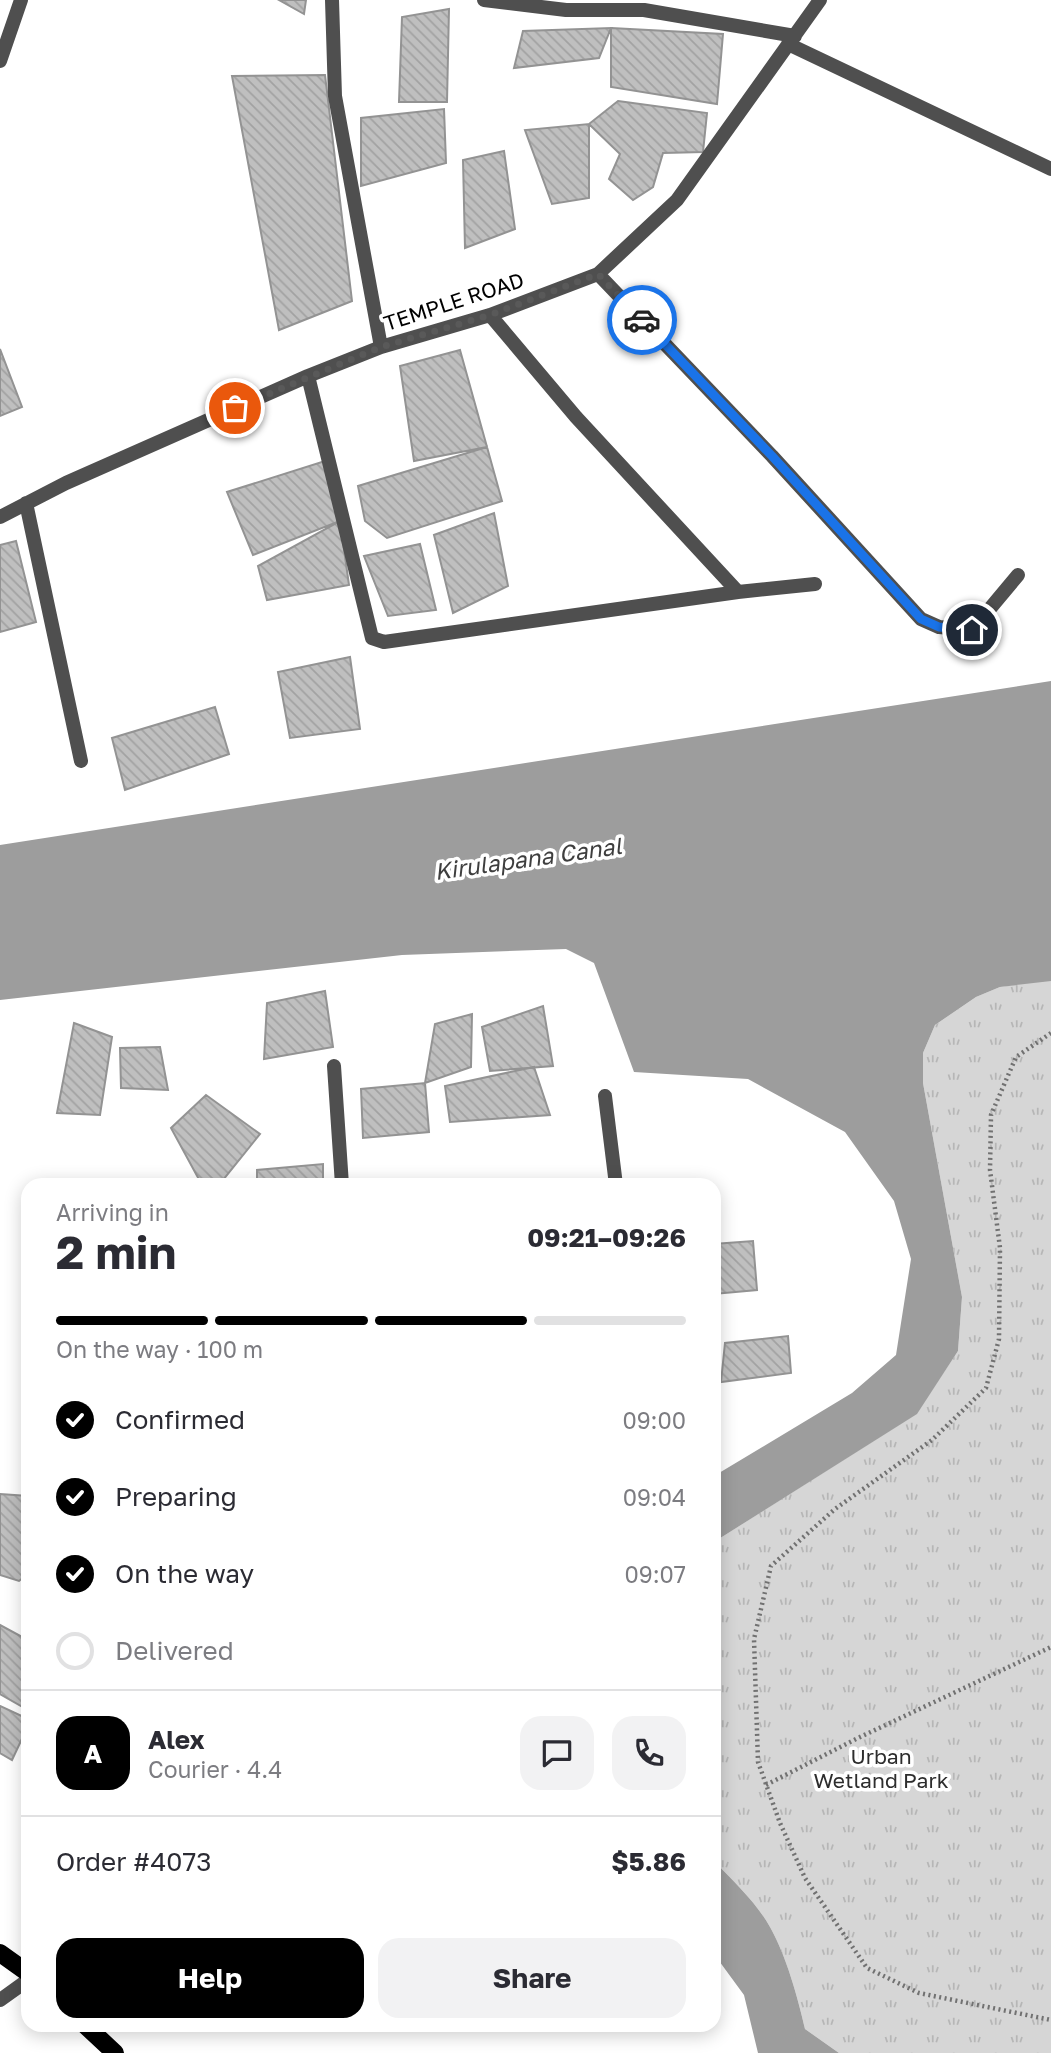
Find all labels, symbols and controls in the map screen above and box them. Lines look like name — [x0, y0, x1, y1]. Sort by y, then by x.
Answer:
street label: TEMPLE ROAD — [380, 266, 527, 336]
courier — [607, 285, 677, 355]
icon: car — [623, 301, 661, 339]
pin — [205, 378, 265, 438]
icon: bag — [216, 389, 254, 427]
pin — [942, 600, 1002, 660]
icon: home — [953, 611, 991, 649]
water label: Kirulapana Canal — [433, 831, 625, 885]
text: Arriving in — [56, 1198, 169, 1226]
text: 09:21–09:26 — [527, 1222, 686, 1253]
text: 2 min — [56, 1224, 176, 1279]
text: On the way · 100 m — [56, 1335, 263, 1363]
icon: check — [56, 1401, 94, 1439]
text: Confirmed — [115, 1404, 245, 1435]
text: 09:00 — [622, 1406, 686, 1434]
icon: check — [56, 1478, 94, 1516]
text: Preparing — [115, 1481, 237, 1512]
text: 09:04 — [623, 1483, 686, 1511]
icon: check — [56, 1555, 94, 1593]
text: On the way — [115, 1558, 254, 1589]
text: 09:07 — [624, 1560, 686, 1588]
text: Delivered — [115, 1635, 234, 1666]
button: chat — [520, 1716, 594, 1790]
button: phone — [612, 1716, 686, 1790]
text: Alex — [148, 1724, 205, 1755]
text: A — [84, 1738, 102, 1769]
park label: Urban Wetland Park — [813, 1743, 949, 1793]
text: Courier · 4.4 — [148, 1755, 282, 1783]
text: Order #4073 — [56, 1846, 211, 1877]
text: $5.86 — [611, 1846, 686, 1877]
button: Help — [56, 1938, 364, 2018]
button: Share — [378, 1938, 686, 2018]

